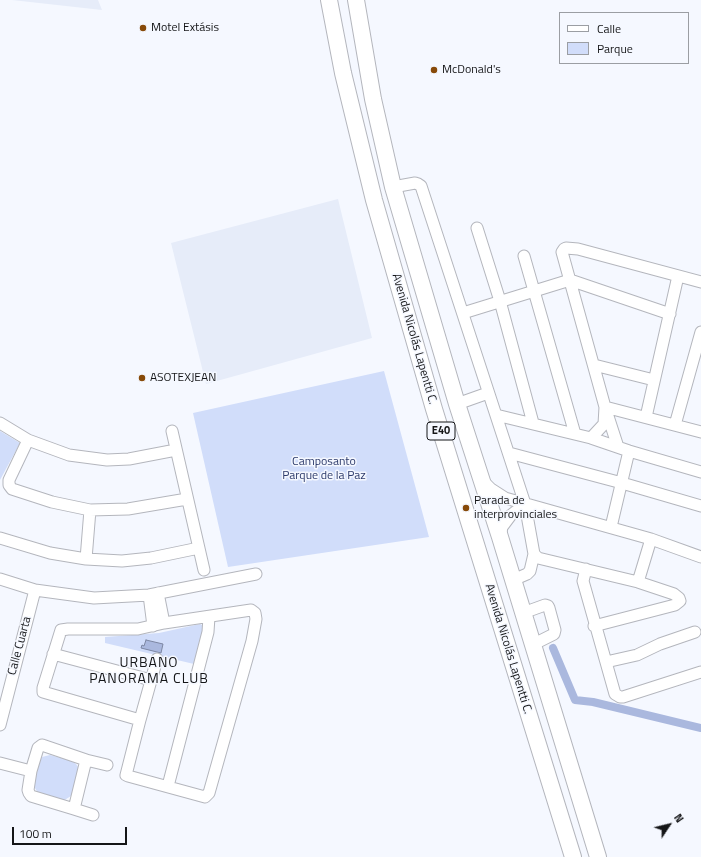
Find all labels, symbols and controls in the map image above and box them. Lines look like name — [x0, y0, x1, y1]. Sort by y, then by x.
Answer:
legend — [559, 12, 689, 64]
text: Calle — [597, 19, 621, 38]
place label: Motel Extásis — [151, 21, 219, 35]
marker: Motel Extásis — [138, 23, 148, 33]
text: Parque — [597, 39, 633, 58]
place label: McDonald's — [442, 63, 501, 77]
marker: McDonald's — [429, 65, 439, 75]
street label: Avenida Nicolás Lapentti C. — [388, 272, 440, 406]
place label: ASOTEXJEAN — [150, 371, 216, 385]
marker: ASOTEXJEAN — [137, 373, 147, 383]
road number: E40 — [427, 422, 455, 440]
park label: Camposanto Parque de la Paz — [282, 455, 366, 483]
place label: Parada de interprovinciales — [474, 494, 557, 522]
marker: Parada de interprovinciales — [461, 503, 471, 513]
street label: Avenida Nicolás Lapentti C. — [481, 582, 535, 716]
street label: Calle Cuarta — [5, 615, 35, 677]
district label: URBANO PANORAMA CLUB — [89, 656, 209, 688]
north arrow — [649, 805, 689, 845]
text: N — [670, 810, 688, 826]
scale bar — [14, 819, 129, 845]
text: 100 m — [19, 824, 52, 843]

